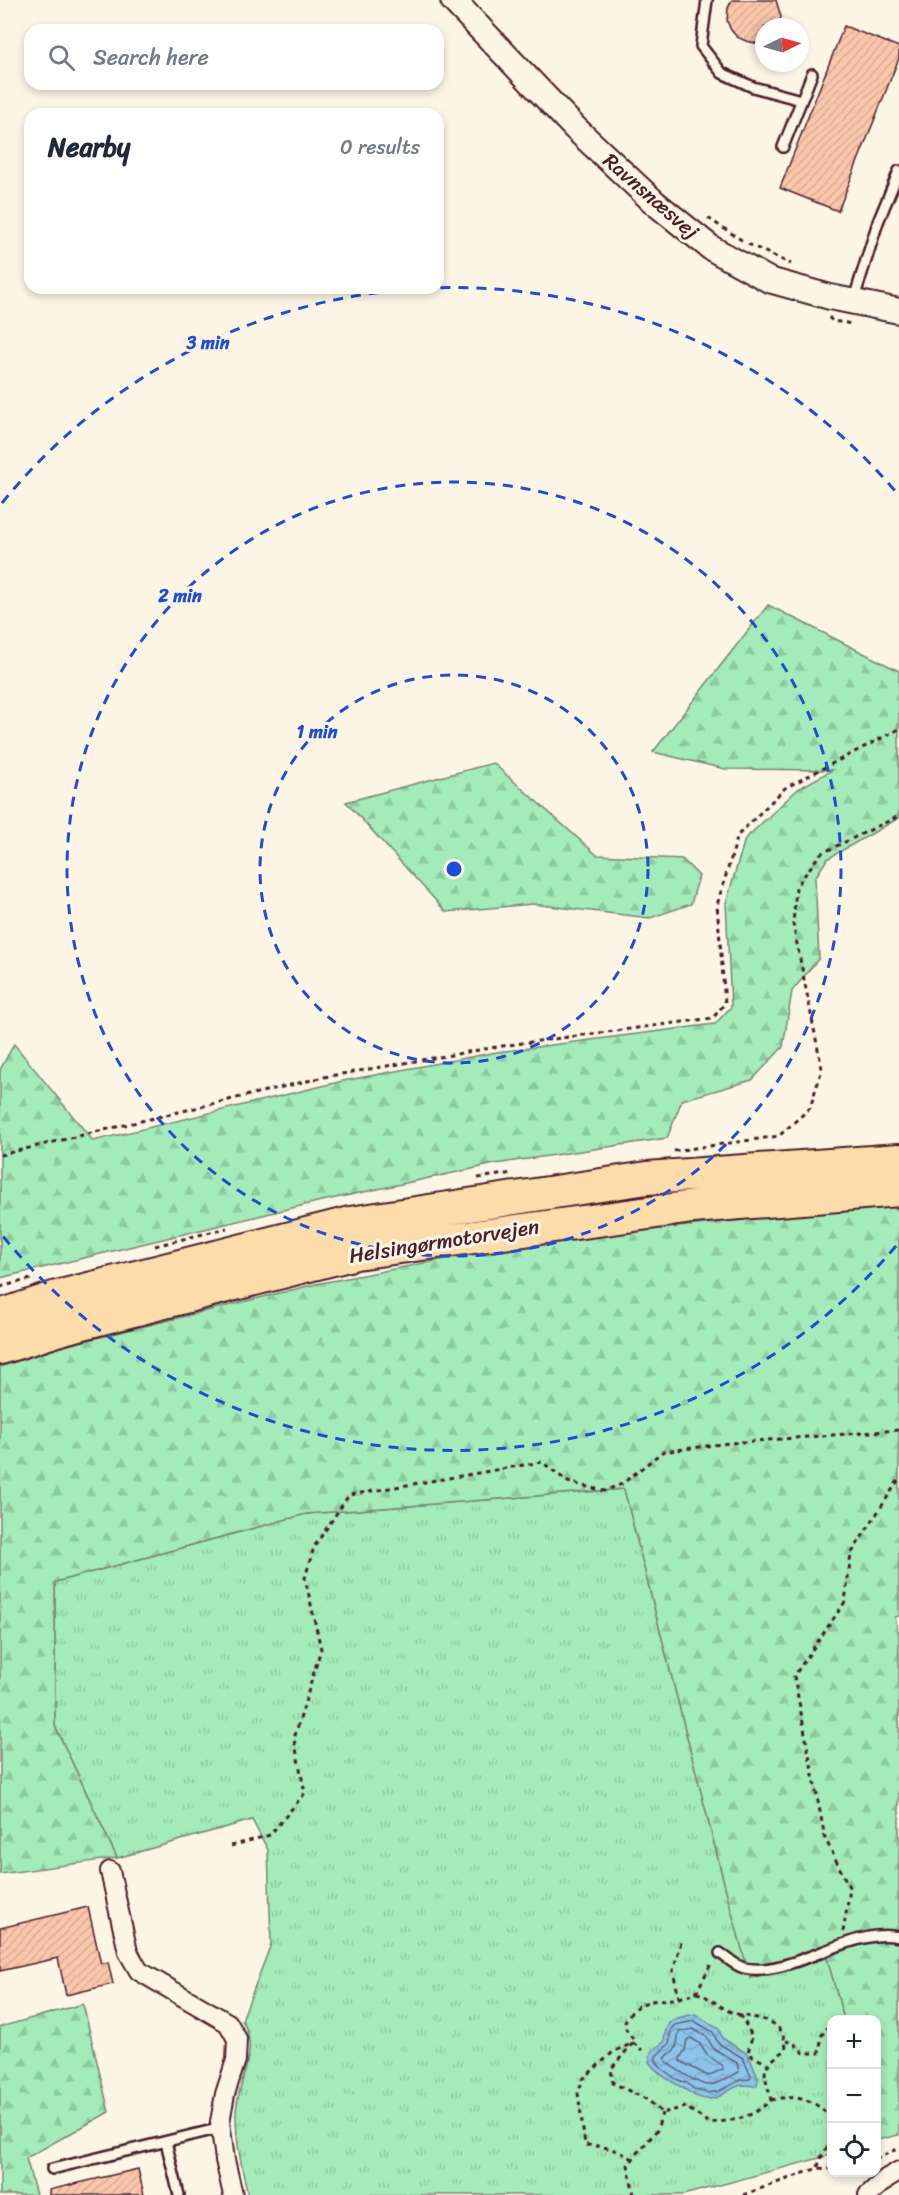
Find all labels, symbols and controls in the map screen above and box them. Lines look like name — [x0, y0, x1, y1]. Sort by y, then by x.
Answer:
north arrow — [755, 18, 809, 72]
search box — [24, 24, 444, 90]
text: Search here — [93, 38, 209, 77]
icon: search — [45, 41, 78, 74]
text: Nearby — [48, 124, 130, 170]
text: 0 results — [340, 130, 420, 165]
street label: Ravnsnæsvej — [594, 143, 708, 249]
text: 3 min — [185, 327, 230, 359]
text: 2 min — [157, 580, 202, 612]
text: 1 min — [297, 716, 338, 748]
centre of rings — [444, 859, 464, 879]
street label: Helsingørmotorvejen — [346, 1207, 542, 1275]
map controls — [827, 2015, 881, 2177]
button: + — [827, 2015, 881, 2069]
button: − — [827, 2069, 881, 2123]
button: locate — [827, 2123, 881, 2177]

